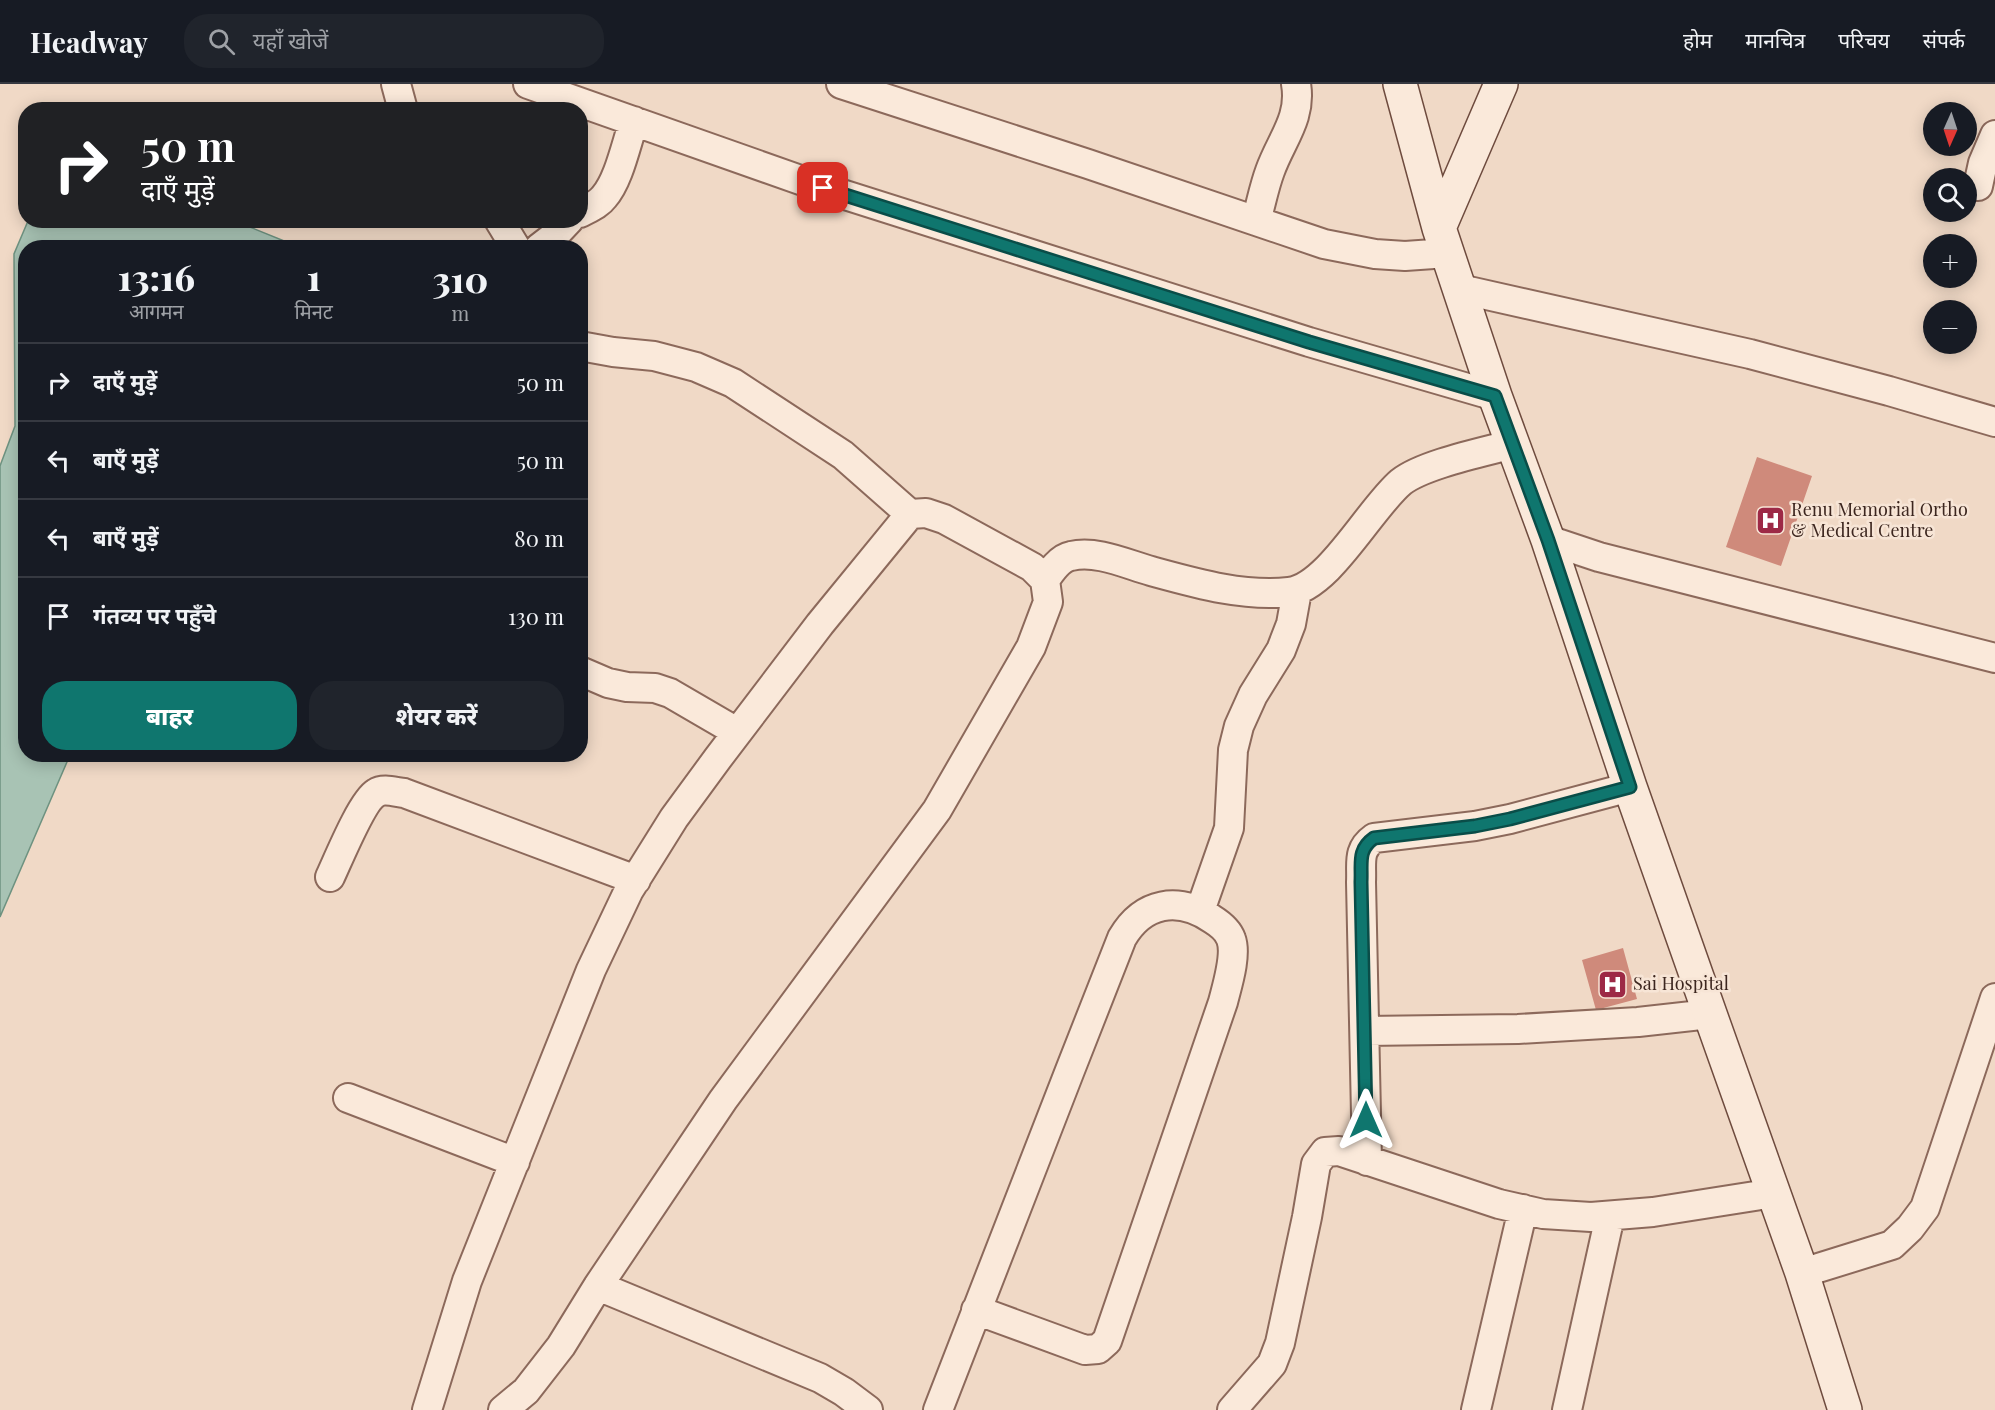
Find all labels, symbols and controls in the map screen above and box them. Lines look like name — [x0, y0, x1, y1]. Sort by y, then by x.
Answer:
search box — [184, 14, 604, 68]
text: Headway — [30, 23, 148, 60]
icon: search — [205, 25, 238, 58]
text: यहाँ खोजें — [253, 25, 328, 55]
text: होम — [1683, 25, 1712, 53]
text: मानचित्र — [1745, 25, 1805, 53]
text: परिचय — [1838, 25, 1890, 53]
text: संपर्क — [1923, 25, 1965, 53]
north arrow — [1923, 102, 1977, 156]
map controls — [1923, 102, 1977, 354]
text: 50 m — [141, 117, 235, 173]
icon: right — [42, 126, 120, 204]
pin — [797, 162, 848, 213]
button: search — [1923, 168, 1977, 222]
text: दाएँ मुड़ें — [141, 171, 215, 207]
icon: arrive — [806, 171, 839, 204]
button: + — [1923, 234, 1977, 288]
text: 13:16 — [118, 252, 195, 300]
text: 1 — [307, 252, 321, 300]
text: 310 — [433, 254, 488, 302]
text: आगमन — [129, 297, 184, 324]
text: मिनट — [295, 297, 333, 324]
text: m — [452, 299, 469, 326]
button: − — [1923, 300, 1977, 354]
icon: right — [42, 366, 75, 399]
text: दाएँ मुड़ें — [93, 366, 157, 396]
text: 50 m — [517, 367, 564, 397]
icon: left — [42, 444, 75, 477]
text: बाएँ मुड़ें — [93, 444, 158, 474]
text: 50 m — [517, 445, 564, 475]
place label: Renu Memorial Ortho & Medical Centre — [1791, 497, 1968, 542]
hospital icon: Renu Memorial Ortho & Medical Centre — [1754, 504, 1786, 536]
icon: left — [42, 522, 75, 555]
text: बाएँ मुड़ें — [93, 522, 158, 552]
text: 80 m — [514, 523, 564, 553]
icon: arrive — [42, 600, 75, 633]
text: गंतव्य पर पहुँचे — [93, 600, 216, 630]
text: 130 m — [508, 601, 564, 631]
button: बाहर — [42, 681, 297, 750]
button: शेयर करें — [309, 681, 564, 750]
hospital icon: Sai Hospital — [1596, 968, 1628, 1000]
place label: Sai Hospital — [1633, 971, 1729, 995]
position arrow — [1334, 1088, 1398, 1152]

